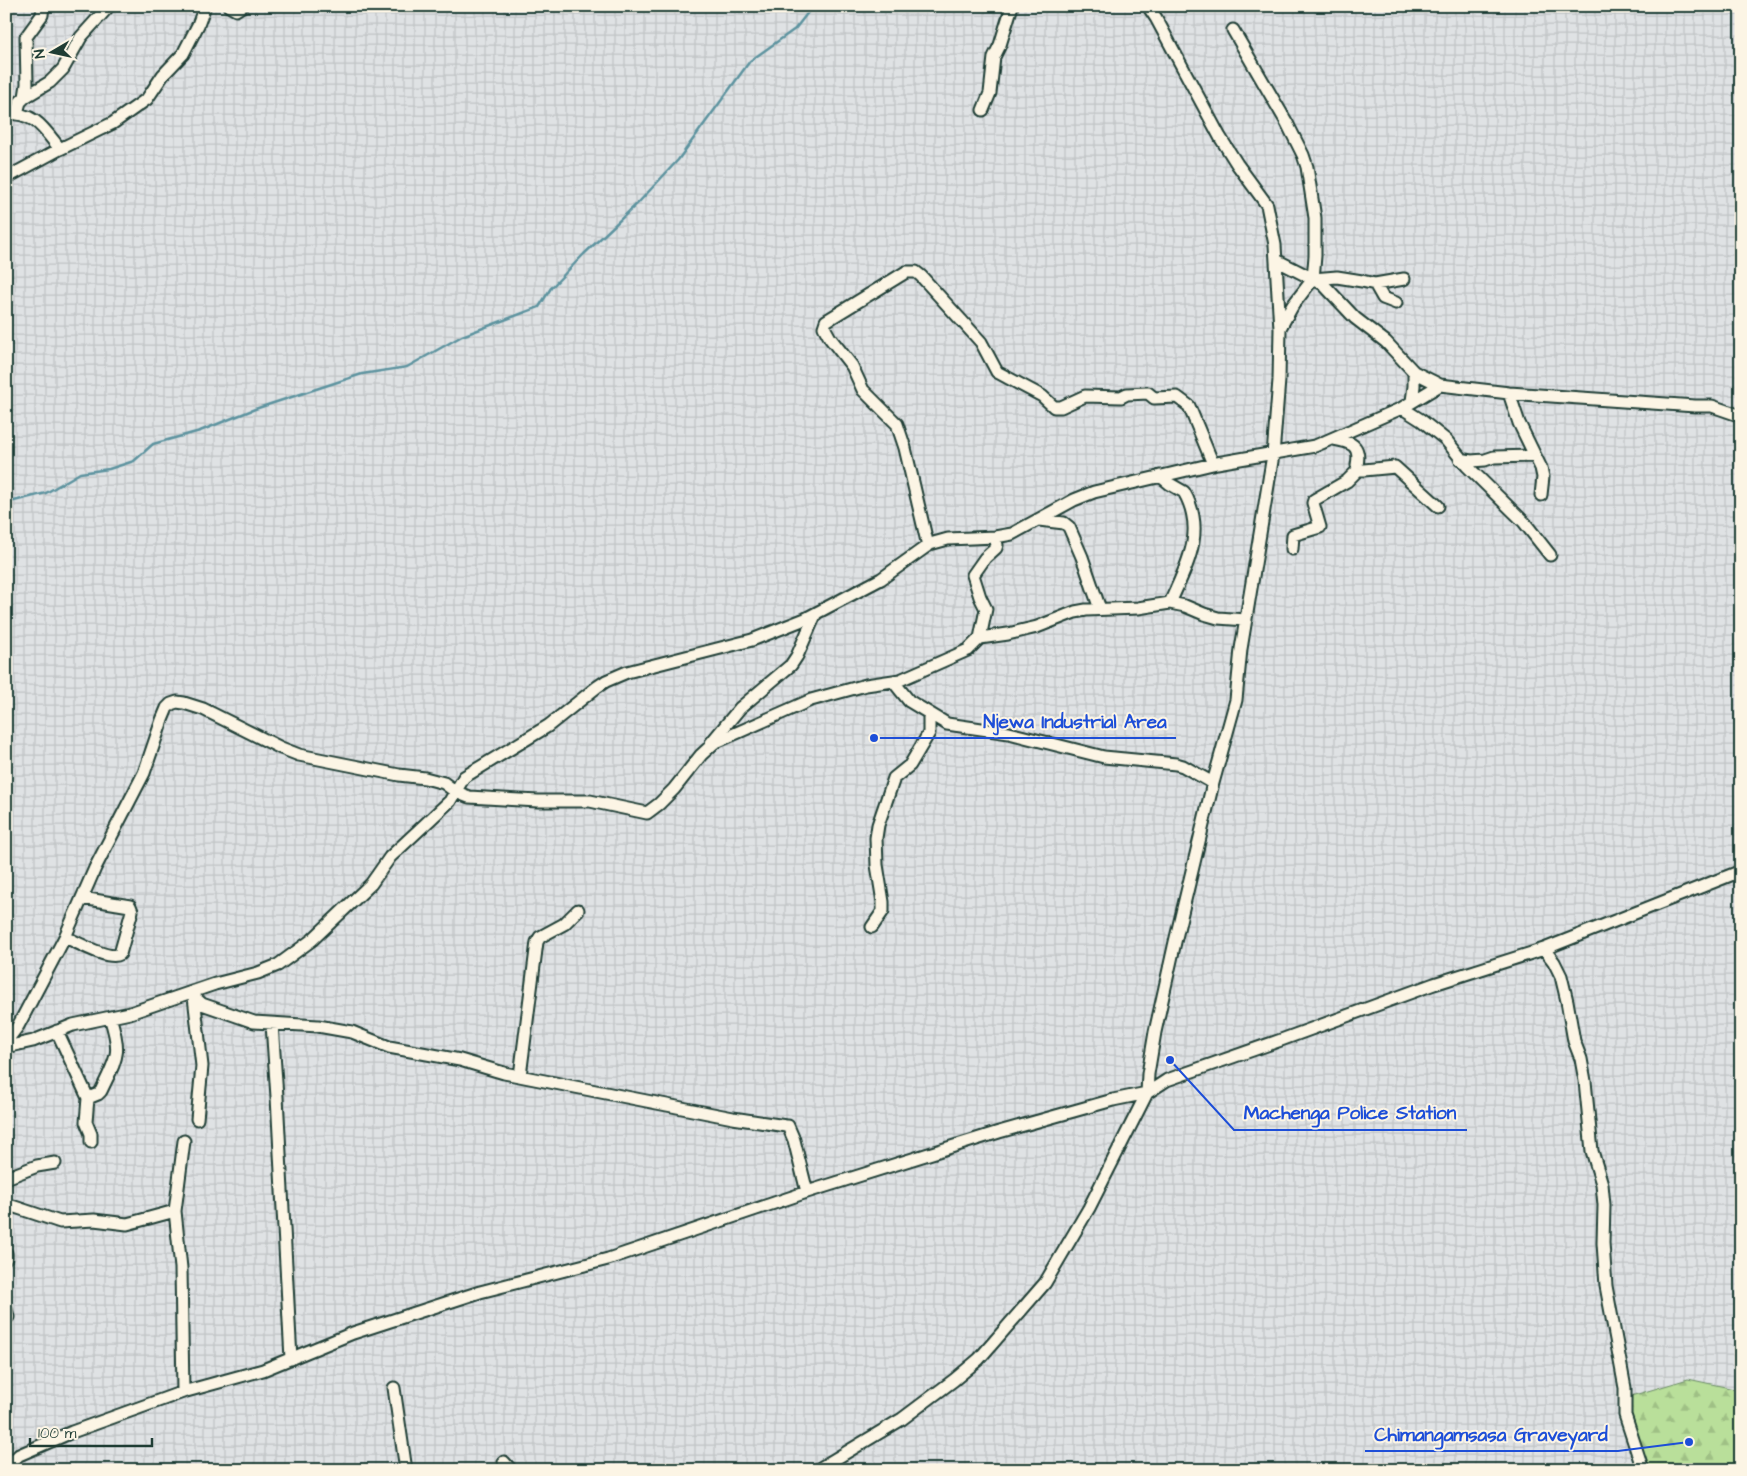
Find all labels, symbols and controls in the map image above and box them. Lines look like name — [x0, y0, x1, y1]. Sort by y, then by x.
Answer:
north arrow — [28, 28, 78, 78]
text: N — [30, 48, 51, 60]
callout: Njewa Industrial Area — [973, 704, 1176, 738]
text: Njewa Industrial Area — [983, 709, 1167, 736]
callout: Machenga Police Station — [1234, 1096, 1467, 1130]
text: Machenga Police Station — [1244, 1100, 1457, 1128]
scale bar — [30, 1416, 152, 1448]
callout: Chimangamsasa Graveyard — [1365, 1417, 1618, 1451]
text: Chimangamsasa Graveyard — [1374, 1422, 1608, 1450]
text: 100 m — [38, 1423, 77, 1444]

